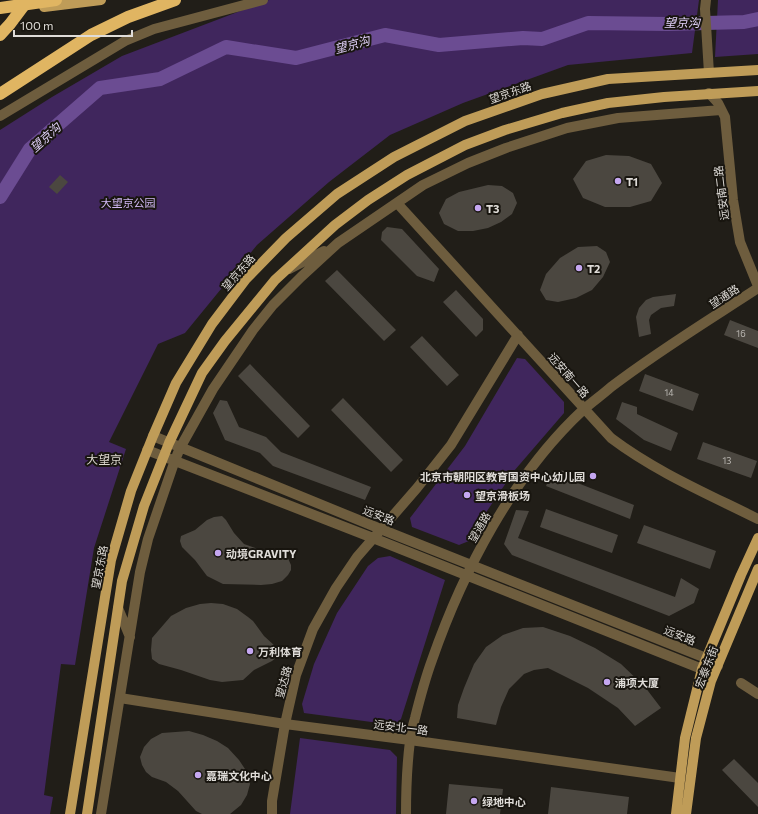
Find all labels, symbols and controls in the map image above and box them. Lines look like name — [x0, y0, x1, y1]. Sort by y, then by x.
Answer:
scale bar — [14, 12, 132, 38]
water label: 望京沟 — [664, 15, 702, 29]
text: 100 m — [20, 18, 54, 32]
water label: 望京沟 — [333, 32, 373, 55]
street label: 望京东路 — [487, 79, 533, 105]
water label: 望京沟 — [27, 118, 65, 154]
street label: 远安南二路 — [711, 165, 731, 221]
place label: T1 — [626, 175, 638, 188]
marker: T1 — [613, 176, 623, 186]
park label: 大望京公园 — [101, 196, 156, 209]
place label: T3 — [486, 202, 500, 215]
marker: T3 — [473, 203, 483, 213]
street label: 望京东路 — [219, 251, 257, 293]
place label: T2 — [587, 262, 600, 275]
marker: T2 — [574, 263, 584, 273]
street label: 望通路 — [707, 282, 741, 310]
house number: 16 — [736, 328, 746, 339]
street label: 远安南一路 — [546, 350, 592, 400]
house number: 14 — [664, 387, 674, 398]
district label: 大望京 — [86, 452, 122, 466]
house number: 13 — [723, 455, 731, 466]
place label: 北京市朝阳区教育国资中心幼儿园 — [420, 470, 585, 483]
marker: 北京市朝阳区教育国资中心幼儿园 — [588, 471, 598, 481]
place label: 望京滑板场 — [475, 489, 530, 502]
marker: 望京滑板场 — [462, 490, 472, 500]
street label: 远安路 — [361, 503, 397, 527]
street label: 望通路 — [465, 509, 493, 545]
street label: 望京东路 — [88, 544, 110, 590]
place label: 动境GRAVITY — [226, 547, 297, 560]
marker: 动境GRAVITY — [213, 548, 223, 558]
street label: 远安路 — [662, 623, 698, 647]
street label: 宏泰东街 — [692, 644, 720, 690]
place label: 万利体育 — [258, 645, 302, 658]
marker: 万利体育 — [245, 646, 255, 656]
street label: 望达路 — [272, 664, 294, 700]
place label: 浦项大厦 — [615, 676, 659, 689]
marker: 浦项大厦 — [602, 677, 612, 687]
street label: 远安北一路 — [373, 717, 429, 737]
place label: 嘉瑞文化中心 — [206, 769, 272, 782]
marker: 嘉瑞文化中心 — [193, 770, 203, 780]
place label: 绿地中心 — [482, 795, 526, 808]
marker: 绿地中心 — [469, 796, 479, 806]

